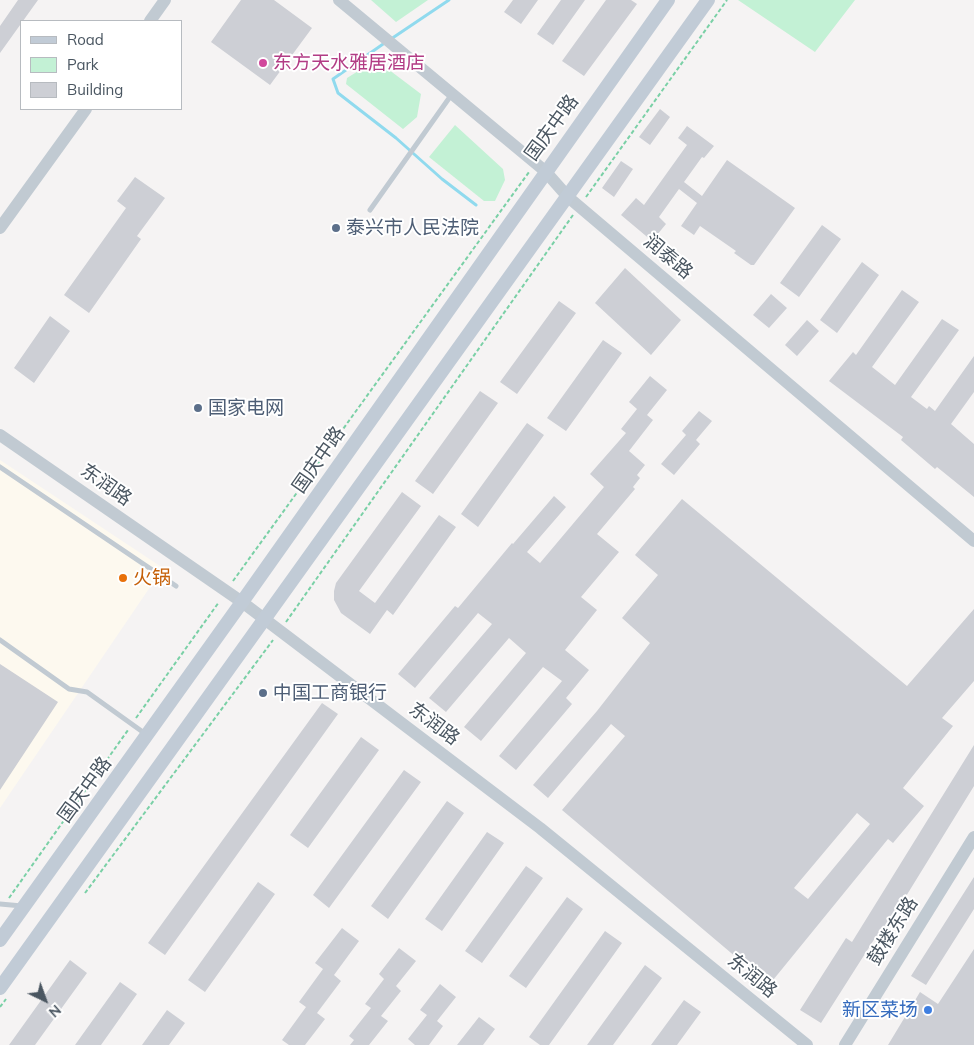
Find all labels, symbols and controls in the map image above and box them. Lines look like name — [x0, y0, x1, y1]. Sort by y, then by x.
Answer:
legend — [20, 20, 182, 110]
text: Road — [67, 30, 104, 49]
place label: 东方天水雅居酒店 — [273, 52, 425, 74]
text: Park — [67, 55, 99, 74]
marker: 东方天水雅居酒店 — [257, 57, 269, 69]
text: Building — [67, 80, 123, 99]
street label: 国庆中路 — [520, 91, 584, 165]
place label: 泰兴市人民法院 — [346, 217, 479, 239]
marker: 泰兴市人民法院 — [330, 222, 342, 234]
street label: 润泰路 — [639, 230, 697, 284]
place label: 国家电网 — [208, 397, 284, 419]
marker: 国家电网 — [192, 402, 204, 414]
street label: 国庆中路 — [288, 422, 350, 498]
street label: 东润路 — [76, 459, 136, 511]
place label: 火锅 — [133, 567, 171, 589]
marker: 火锅 — [117, 572, 129, 584]
place label: 中国工商银行 — [273, 682, 387, 704]
marker: 中国工商银行 — [257, 687, 269, 699]
street label: 东润路 — [404, 698, 464, 750]
street label: 国庆中路 — [53, 753, 117, 827]
street label: 鼓楼东路 — [863, 893, 923, 969]
street label: 东润路 — [723, 949, 781, 1003]
north arrow — [20, 975, 70, 1025]
place label: 新区菜场 — [842, 999, 918, 1021]
text: N — [45, 1001, 65, 1021]
marker: 新区菜场 — [922, 1004, 934, 1016]

